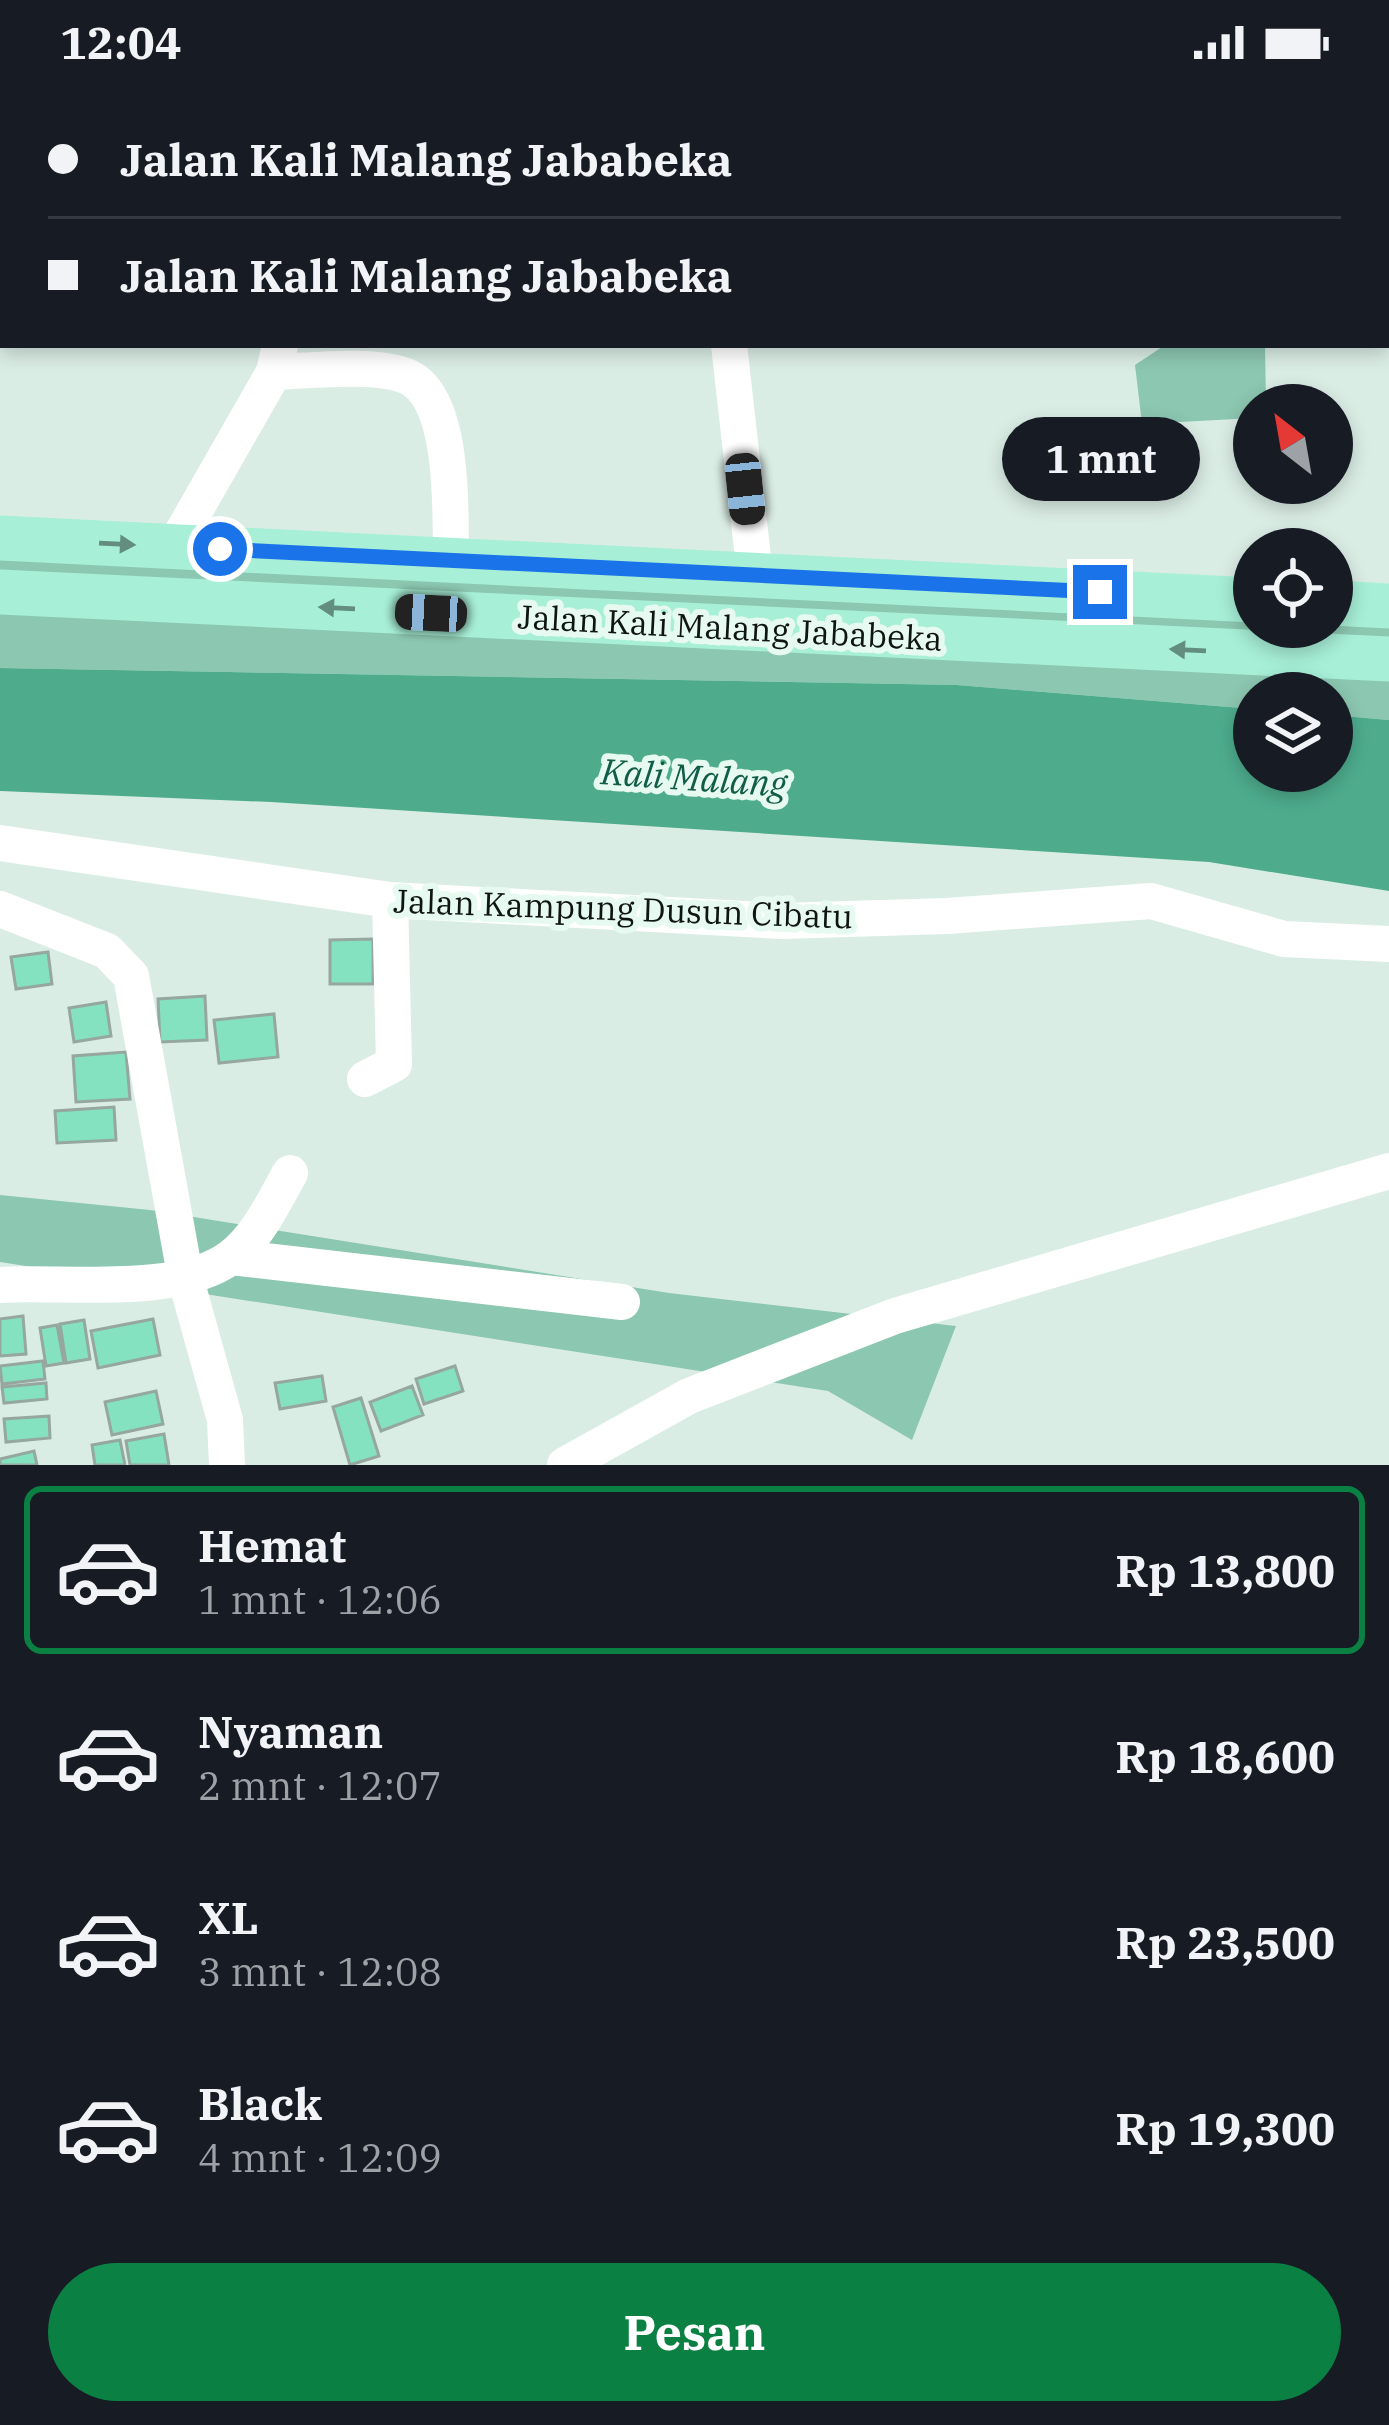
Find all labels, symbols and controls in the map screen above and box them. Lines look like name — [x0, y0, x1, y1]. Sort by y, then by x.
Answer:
text: 12:04 — [60, 13, 182, 71]
text: Jalan Kali Malang Jababeka — [120, 130, 733, 188]
text: Jalan Kali Malang Jababeka — [120, 246, 733, 304]
north arrow — [1233, 384, 1353, 504]
map controls — [1233, 384, 1353, 792]
callout: 1 mnt — [1001, 418, 1199, 502]
text: 1 mnt — [1046, 433, 1156, 484]
car — [723, 451, 767, 527]
route start — [193, 522, 247, 576]
button: locate — [1233, 528, 1353, 648]
one-way arrow — [99, 535, 137, 554]
route end — [1073, 565, 1127, 619]
car — [394, 593, 468, 633]
street label: Jalan Kali Malang Jababeka — [517, 594, 943, 660]
one-way arrow — [317, 598, 355, 617]
one-way arrow — [1168, 640, 1206, 659]
button: layers — [1233, 672, 1353, 792]
water label: Kali Malang — [598, 747, 790, 807]
street label: Jalan Kampung Dusun Cibatu — [392, 878, 854, 938]
icon: car — [54, 1516, 162, 1624]
text: Hemat — [198, 1516, 346, 1574]
text: Rp 13,800 — [1115, 1541, 1335, 1599]
text: 1 mnt · 12:06 — [198, 1574, 442, 1625]
icon: car — [54, 1702, 162, 1810]
text: Nyaman — [198, 1702, 383, 1760]
text: Rp 18,600 — [1115, 1727, 1335, 1785]
text: 2 mnt · 12:07 — [198, 1760, 442, 1811]
icon: car — [54, 1888, 162, 1996]
text: XL — [198, 1888, 259, 1946]
text: Rp 23,500 — [1115, 1913, 1335, 1971]
text: 3 mnt · 12:08 — [198, 1946, 442, 1997]
icon: car — [54, 2074, 162, 2182]
text: Black — [198, 2074, 322, 2132]
text: Rp 19,300 — [1115, 2099, 1335, 2157]
text: 4 mnt · 12:09 — [198, 2132, 442, 2183]
button: Pesan — [48, 2263, 1341, 2401]

